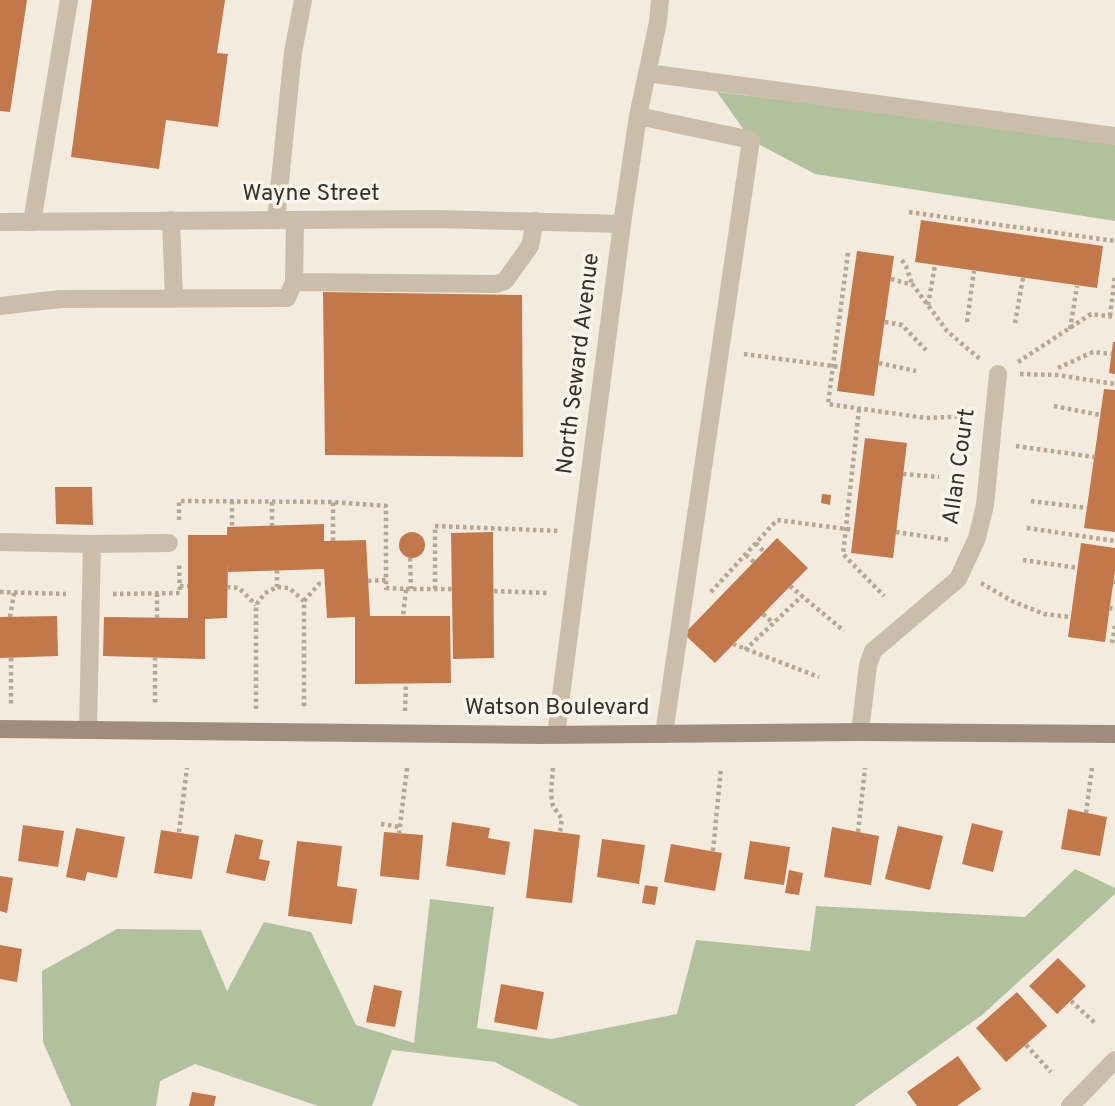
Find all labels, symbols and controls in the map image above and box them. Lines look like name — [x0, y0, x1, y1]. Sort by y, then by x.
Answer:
street label: Wayne Street — [242, 181, 380, 209]
street label: North Seward Avenue — [553, 252, 607, 476]
street label: Allan Court — [939, 407, 983, 527]
street label: Watson Boulevard — [465, 695, 649, 723]

